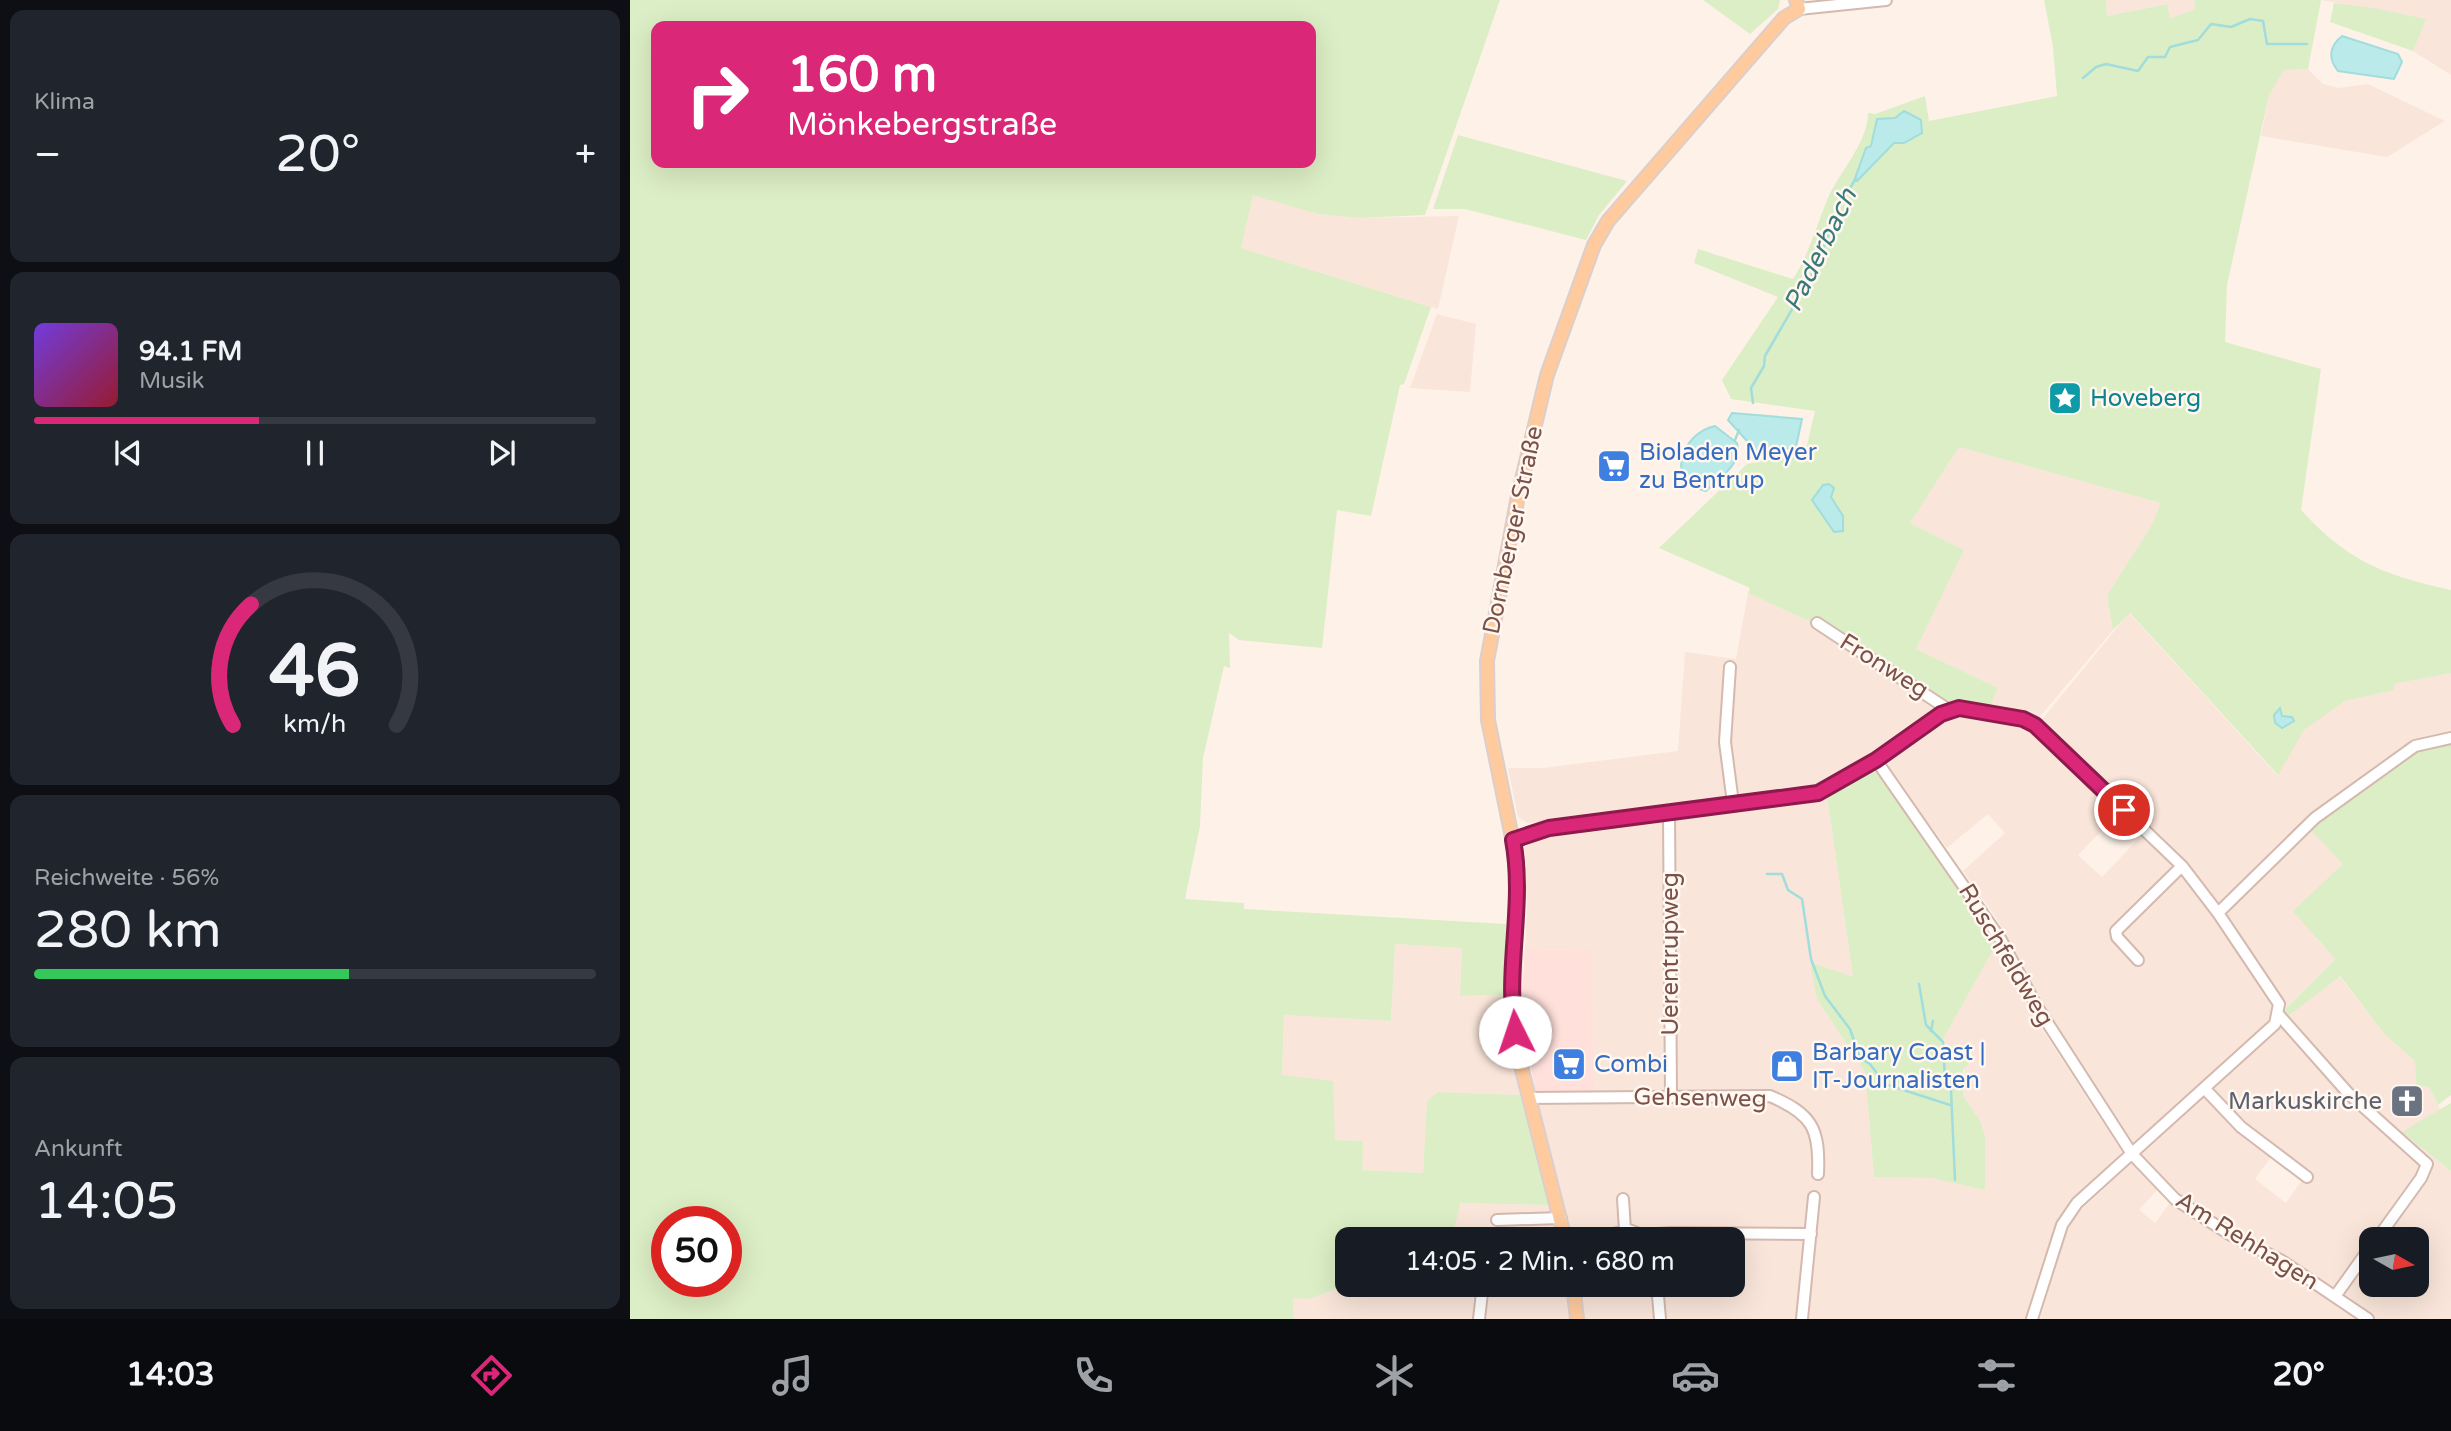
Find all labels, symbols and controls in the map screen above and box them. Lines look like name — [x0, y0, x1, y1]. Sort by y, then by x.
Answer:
text: 160 m — [787, 46, 937, 105]
icon: right — [672, 49, 763, 140]
text: Klima — [34, 88, 95, 116]
text: Mönkebergstraße — [787, 106, 1057, 144]
text: 20° — [275, 123, 360, 186]
text: − — [34, 132, 61, 178]
text: + — [575, 132, 596, 178]
water label: Paderbach — [1777, 182, 1864, 317]
text: 94.1 FM — [139, 336, 242, 367]
text: Musik — [139, 367, 204, 395]
place icon: Hoveberg — [2046, 379, 2084, 417]
place label: Hoveberg — [2090, 384, 2201, 413]
street label: Dornberger Straße — [1477, 423, 1549, 637]
icon: previous — [109, 434, 147, 472]
icon: pause — [296, 434, 334, 472]
icon: next — [483, 434, 521, 472]
place label: Bioladen Meyer zu Bentrup — [1639, 438, 1818, 495]
supermarket icon: Bioladen Meyer zu Bentrup — [1595, 447, 1633, 485]
street label: Fronweg — [1834, 627, 1934, 705]
text: 46 — [269, 629, 361, 717]
text: km/h — [284, 709, 346, 739]
pin — [2094, 780, 2154, 840]
icon: arrive — [2105, 791, 2143, 829]
text: Reichweite · 56% — [34, 864, 219, 892]
street label: Uerentrupweg — [1656, 872, 1685, 1036]
street label: Ruschfeldweg — [1952, 878, 2060, 1032]
text: 280 km — [34, 899, 222, 962]
position arrow — [1478, 995, 1552, 1069]
place label: Barbary Coast | IT-Journalisten — [1812, 1038, 1986, 1095]
supermarket icon: Combi — [1550, 1045, 1588, 1083]
shop icon: Barbary Coast | IT-Journalisten — [1768, 1047, 1806, 1085]
place label: Combi — [1594, 1050, 1668, 1079]
street label: Gehsenweg — [1633, 1082, 1767, 1114]
church icon: Markuskirche — [2388, 1082, 2426, 1120]
place label: Markuskirche — [2228, 1087, 2382, 1116]
text: Ankunft — [34, 1135, 123, 1163]
text: 14:05 — [34, 1170, 178, 1233]
street label: Am Rehhagen — [2170, 1186, 2324, 1296]
speed limit sign: 50 — [651, 1206, 742, 1297]
north arrow — [2359, 1227, 2429, 1297]
map controls — [2359, 1227, 2429, 1297]
text: 14:05 · 2 Min. · 680 m — [1405, 1246, 1675, 1277]
icon: directions — [467, 1351, 516, 1400]
icon: music — [768, 1351, 817, 1400]
icon: phone — [1069, 1351, 1118, 1400]
icon: climate — [1370, 1351, 1419, 1400]
icon: car — [1671, 1351, 1720, 1400]
icon: filters — [1972, 1351, 2021, 1400]
text: 14:03 — [126, 1356, 215, 1394]
text: 20° — [2273, 1356, 2325, 1394]

